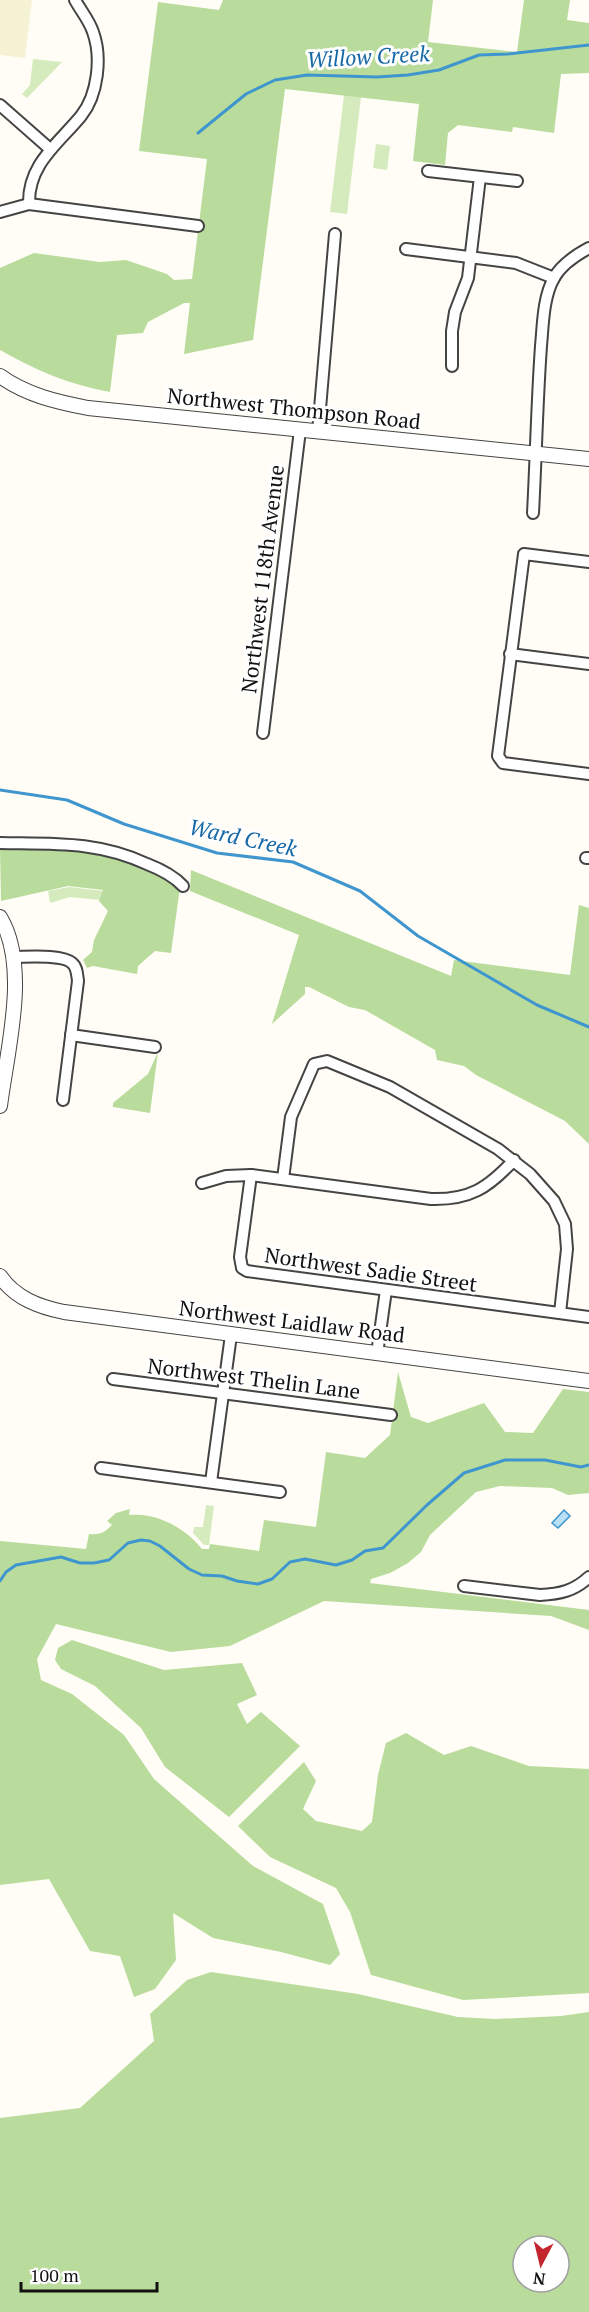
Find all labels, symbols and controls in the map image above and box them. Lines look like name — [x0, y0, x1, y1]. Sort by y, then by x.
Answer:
water label: Willow Creek — [306, 38, 431, 74]
street label: Northwest Thompson Road — [166, 381, 423, 435]
street label: Northwest 118th Avenue — [234, 463, 290, 695]
water label: Ward Creek — [186, 811, 300, 863]
street label: Northwest Sadie Street — [263, 1240, 479, 1298]
street label: Northwest Laidlaw Road — [178, 1293, 407, 1349]
street label: Northwest Thelin Lane — [146, 1351, 362, 1405]
north arrow — [511, 2234, 571, 2294]
scale bar — [21, 2255, 158, 2293]
text: 100 m — [30, 2263, 79, 2287]
text: N — [532, 2267, 547, 2291]

